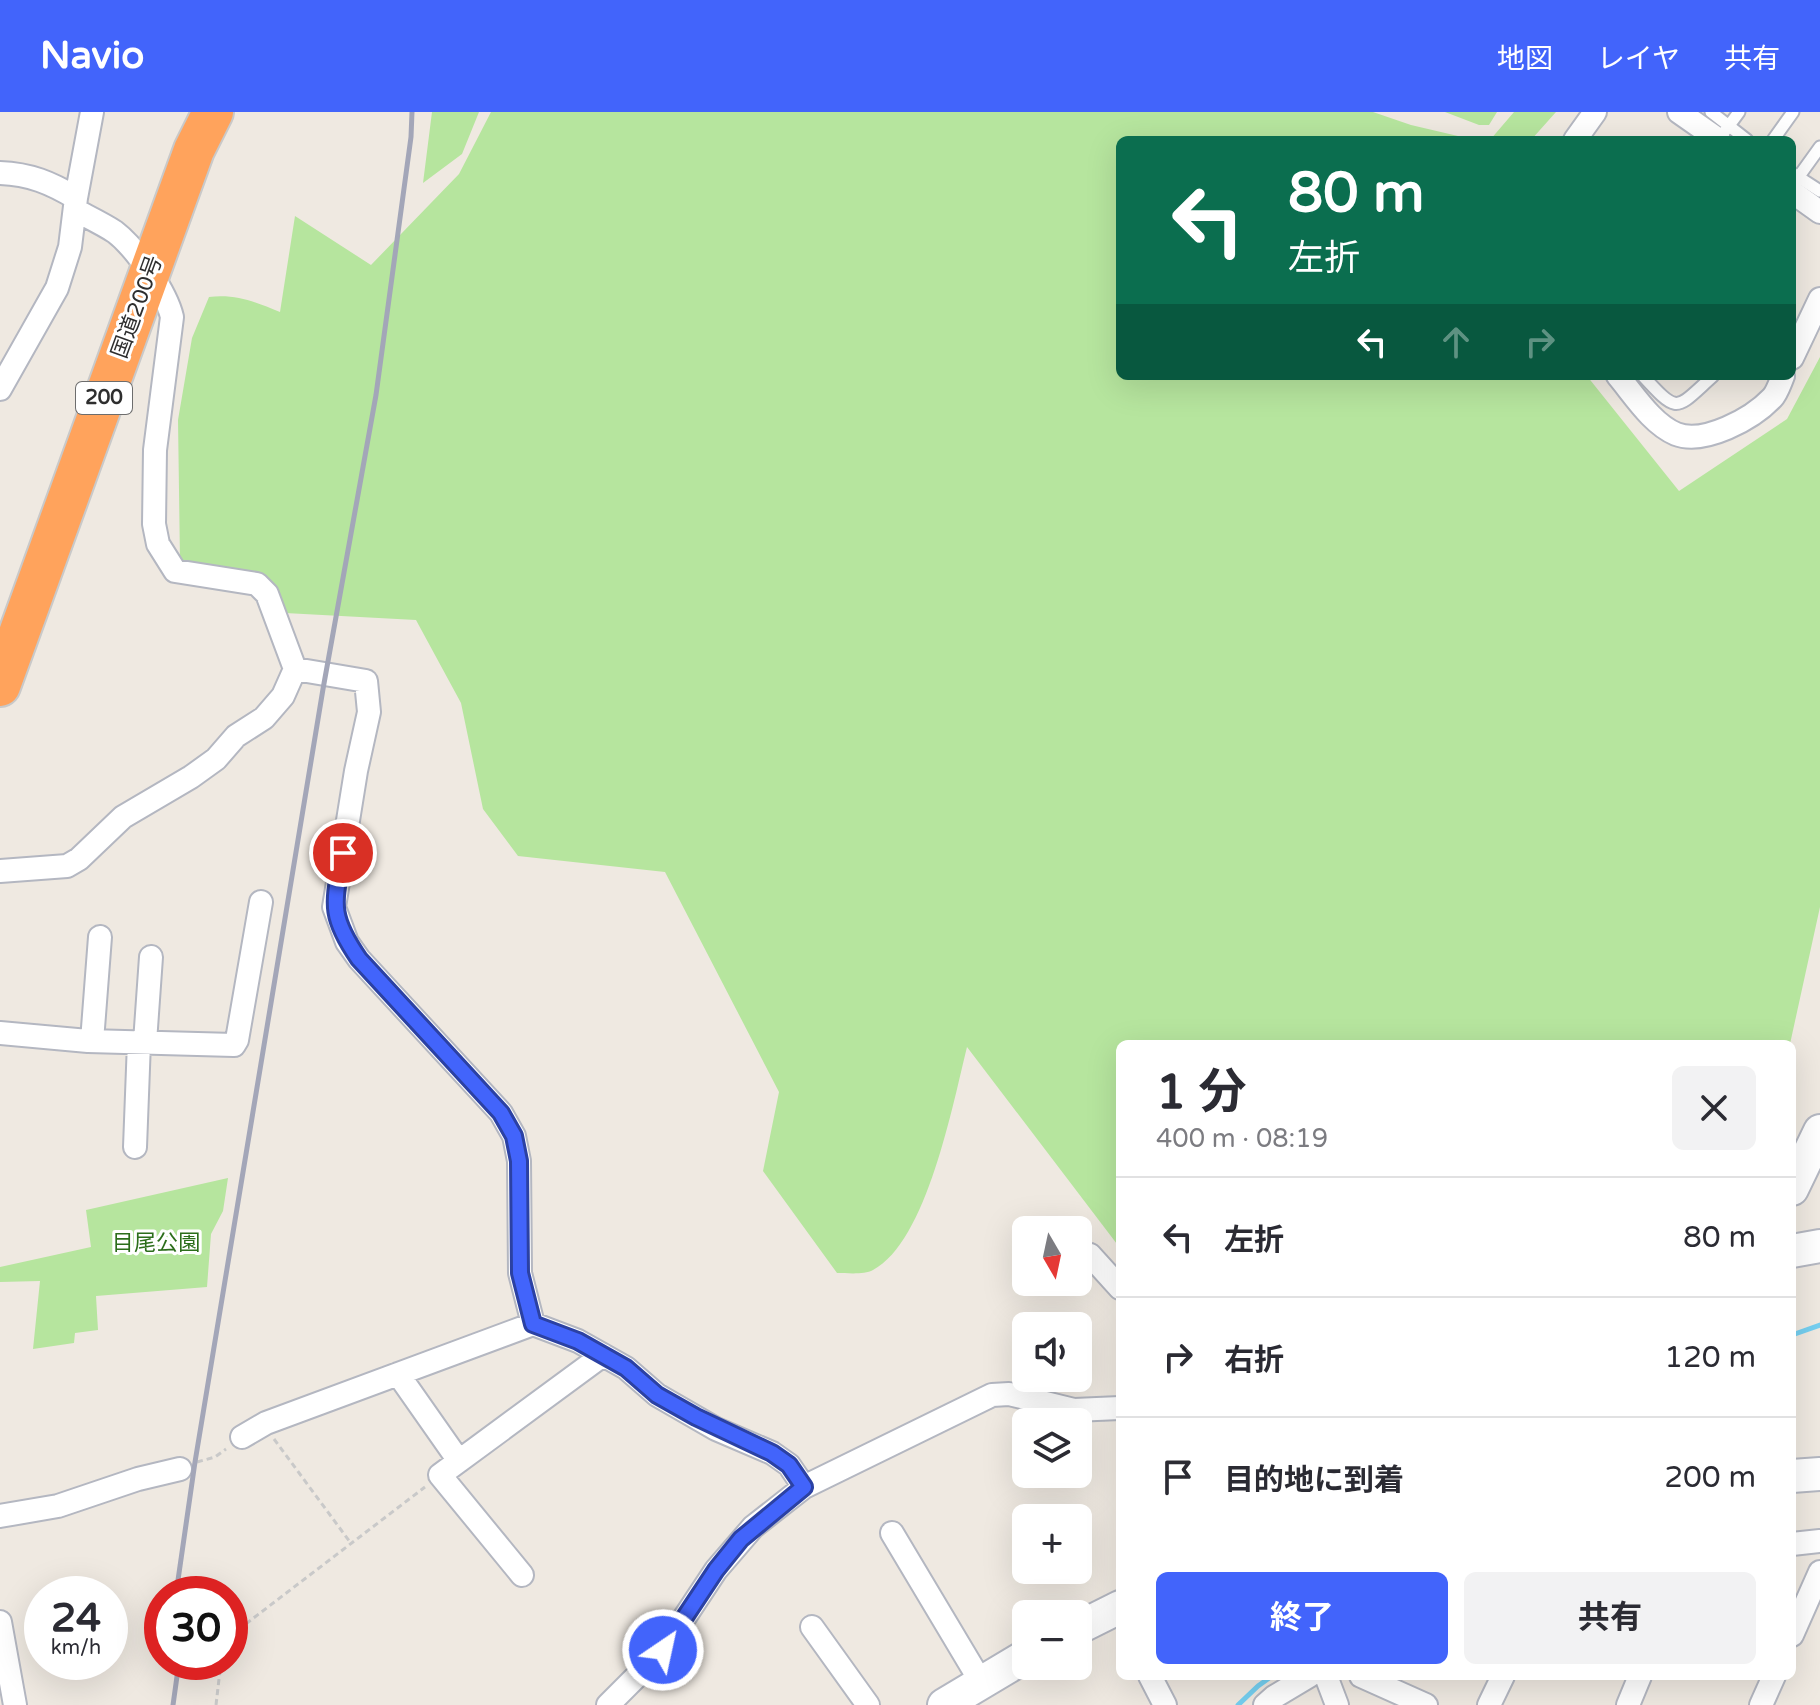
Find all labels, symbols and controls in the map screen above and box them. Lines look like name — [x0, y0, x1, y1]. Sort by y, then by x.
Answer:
text: Navio — [40, 33, 144, 79]
text: 地図 — [1497, 42, 1553, 76]
text: レイヤ — [1597, 42, 1680, 76]
text: 共有 — [1724, 42, 1780, 76]
text: 80 m — [1288, 160, 1424, 227]
icon: left — [1156, 168, 1260, 272]
text: 左折 — [1288, 237, 1360, 280]
street label: 国道200号 — [106, 252, 168, 362]
icon: left — [1350, 320, 1394, 364]
icon: ahead — [1434, 320, 1478, 364]
icon: right — [1518, 320, 1562, 364]
road number: 200 — [76, 382, 132, 414]
pin — [309, 819, 377, 887]
icon: arrive — [321, 831, 365, 875]
text: 1 分 — [1156, 1064, 1247, 1122]
button: close — [1672, 1066, 1756, 1150]
text: 400 m · 08:19 — [1156, 1123, 1328, 1154]
icon: left — [1156, 1215, 1200, 1259]
north arrow — [1012, 1216, 1092, 1296]
map controls — [1012, 1216, 1092, 1680]
text: 80 m — [1683, 1219, 1756, 1256]
text: 左折 — [1224, 1222, 1284, 1259]
park label: 目尾公園 — [112, 1230, 200, 1256]
button: sound — [1012, 1312, 1092, 1392]
icon: right — [1156, 1335, 1200, 1379]
text: 120 m — [1664, 1339, 1756, 1376]
text: 右折 — [1224, 1342, 1284, 1379]
button: layers — [1012, 1408, 1092, 1488]
icon: arrive — [1156, 1455, 1200, 1499]
text: 200 m — [1664, 1459, 1756, 1496]
text: 目的地に到着 — [1224, 1462, 1404, 1499]
button: + — [1012, 1504, 1092, 1584]
button: 終了 — [1156, 1572, 1448, 1664]
button: 共有 — [1464, 1572, 1756, 1664]
speed limit sign: 30 — [144, 1576, 248, 1680]
text: 24 — [51, 1594, 101, 1642]
button: − — [1012, 1600, 1092, 1680]
position arrow — [621, 1608, 705, 1692]
text: km/h — [51, 1636, 101, 1660]

